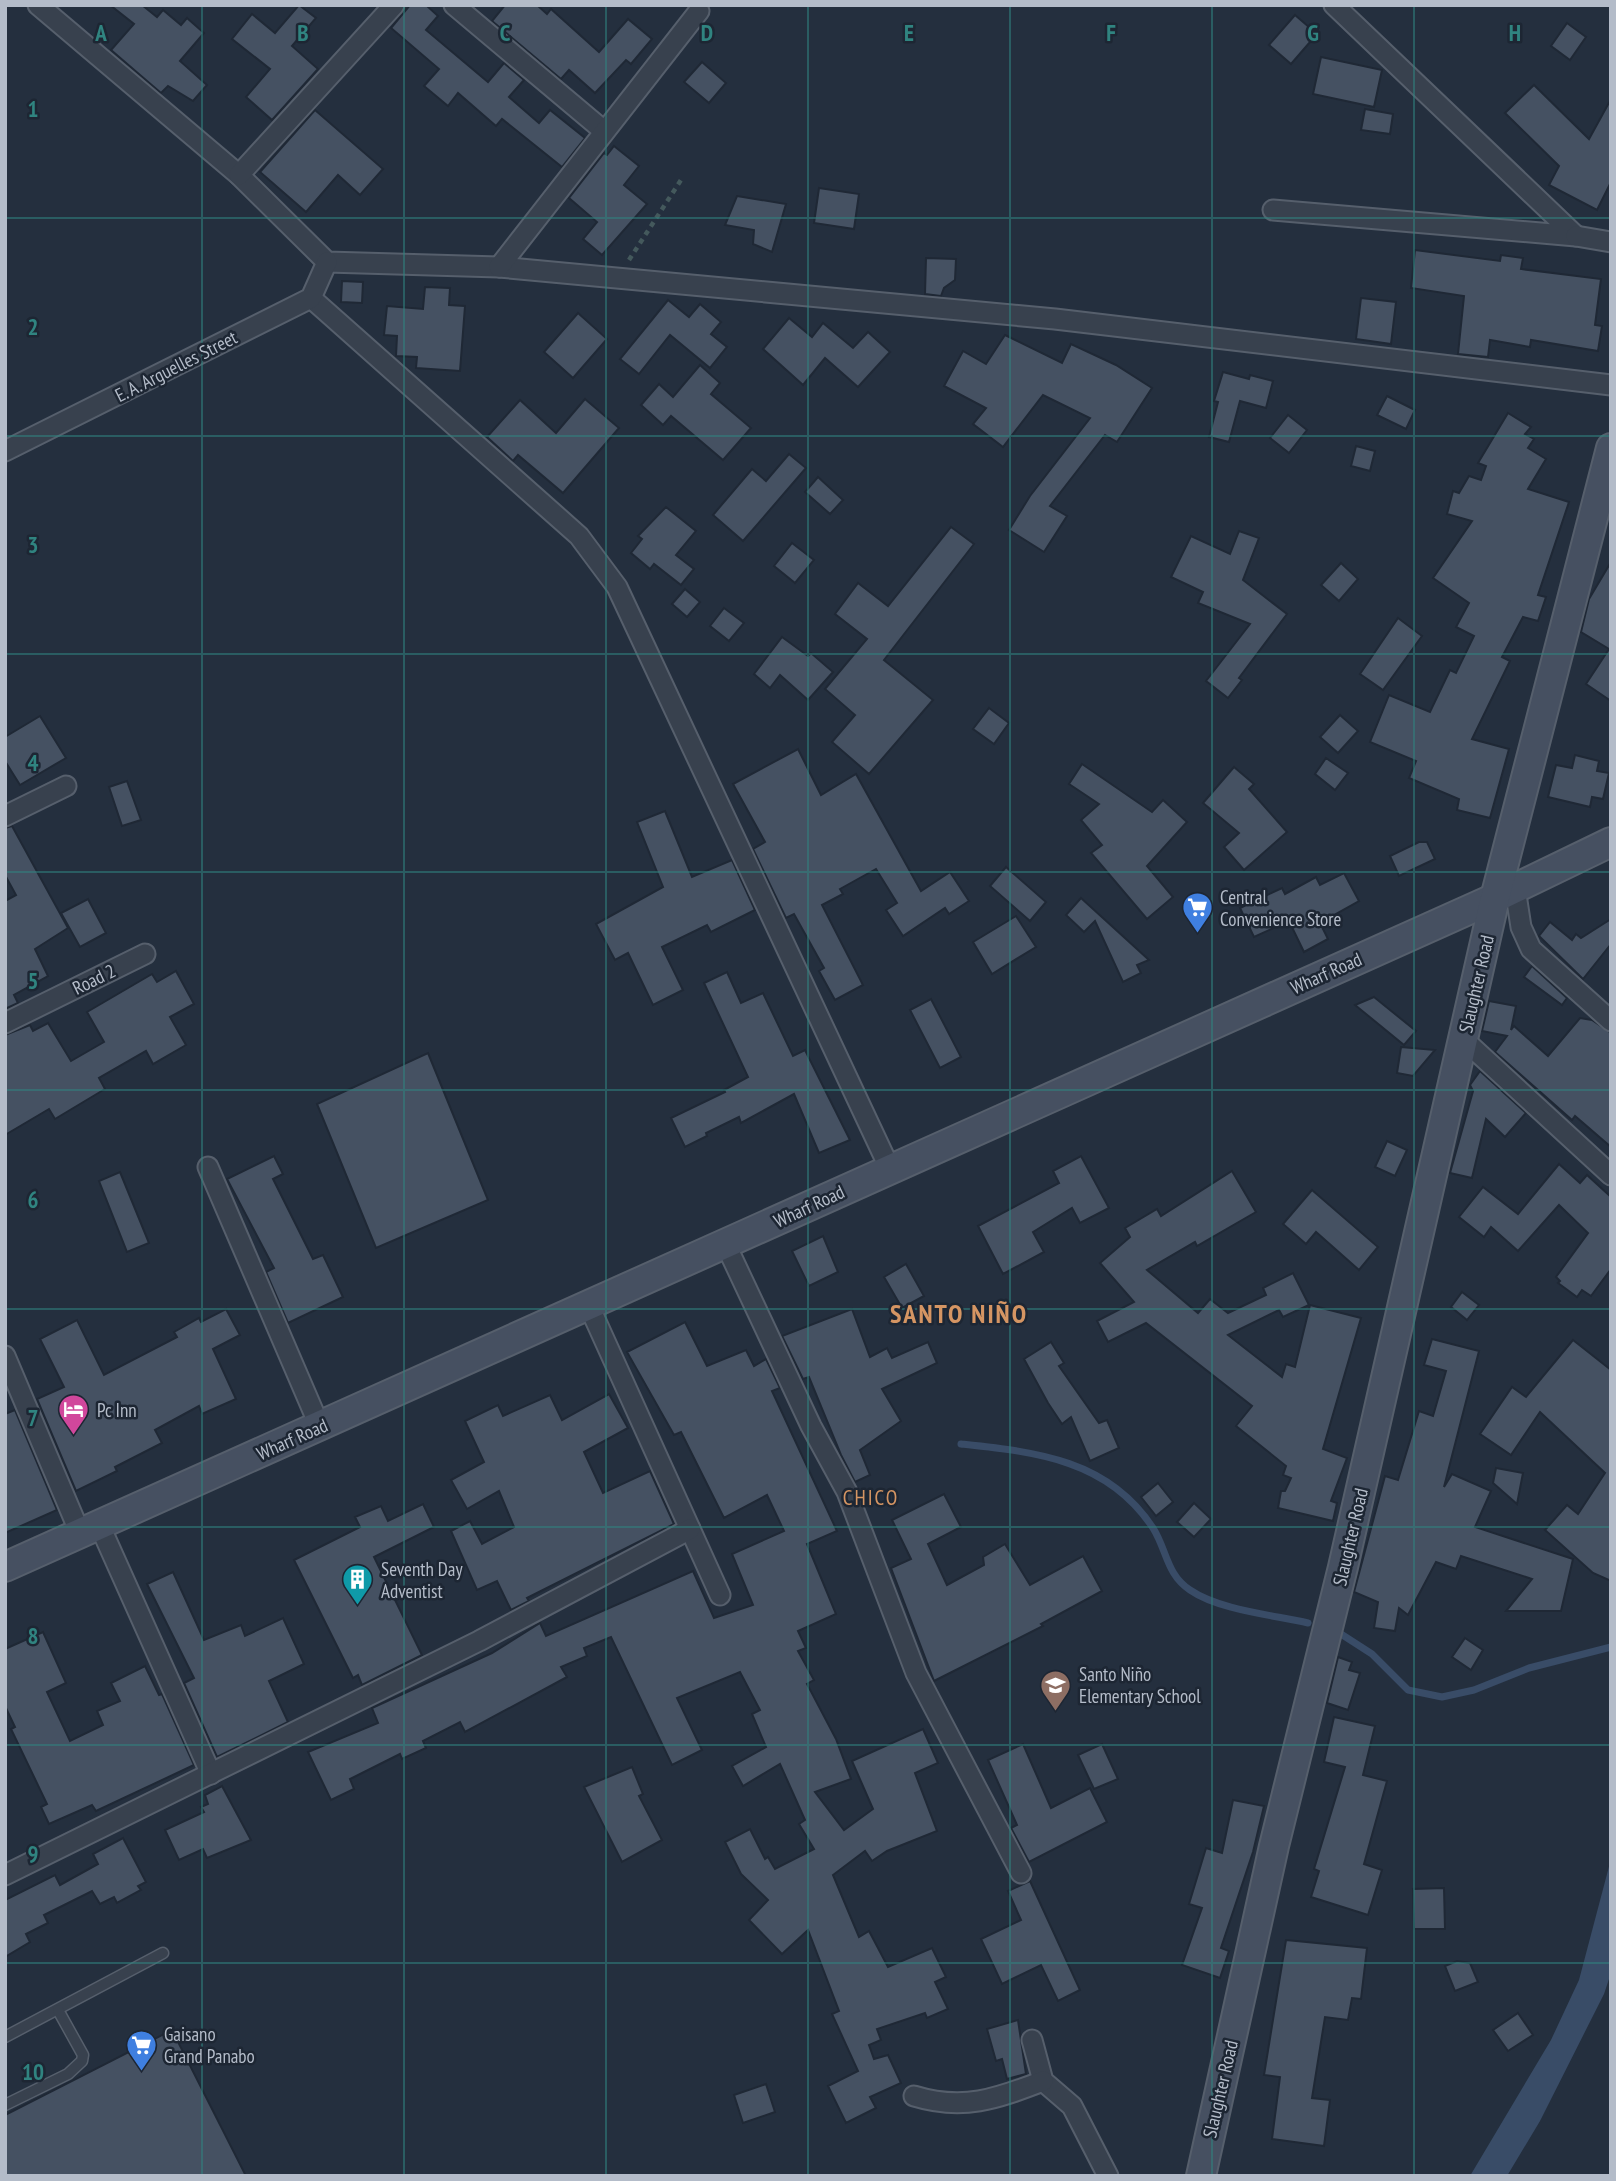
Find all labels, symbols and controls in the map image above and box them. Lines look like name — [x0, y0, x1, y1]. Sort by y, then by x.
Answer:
text: A — [94, 18, 107, 47]
text: B — [297, 18, 309, 47]
text: C — [500, 18, 511, 47]
text: D — [701, 18, 713, 47]
text: E — [904, 18, 914, 47]
text: F — [1106, 18, 1116, 47]
text: G — [1307, 18, 1319, 47]
text: H — [1509, 18, 1521, 47]
text: 1 — [28, 94, 39, 123]
text: 2 — [28, 312, 39, 341]
street label: E. A. Arguelles Street — [111, 325, 242, 407]
text: 3 — [28, 530, 39, 559]
text: 4 — [28, 748, 39, 777]
place label: Central Convenience Store — [1220, 885, 1342, 931]
supermarket icon: Central Convenience Store — [1180, 891, 1214, 935]
street label: Slaughter Road — [1453, 933, 1499, 1035]
street label: Wharf Road — [1287, 947, 1365, 999]
street label: Road 2 — [69, 958, 119, 1000]
text: 5 — [28, 966, 39, 995]
street label: Wharf Road — [770, 1179, 848, 1233]
text: 6 — [28, 1185, 39, 1214]
district label: SANTO NIÑO — [890, 1297, 1028, 1330]
hotel icon: Pc Inn — [57, 1393, 91, 1437]
place label: Pc Inn — [97, 1398, 137, 1422]
text: 7 — [28, 1403, 39, 1432]
street label: Wharf Road — [253, 1413, 331, 1465]
district label: CHICO — [843, 1484, 899, 1511]
street label: Slaughter Road — [1327, 1486, 1373, 1588]
place label: Seventh Day Adventist — [381, 1557, 463, 1603]
building icon: Seventh Day Adventist — [341, 1563, 375, 1607]
text: 8 — [28, 1621, 39, 1650]
place label: Santo Niño Elementary School — [1079, 1662, 1201, 1708]
school or university icon: Santo Niño Elementary School — [1039, 1668, 1073, 1712]
text: 9 — [28, 1839, 39, 1868]
place label: Gaisano Grand Panabo — [164, 2022, 255, 2068]
supermarket icon: Gaisano Grand Panabo — [124, 2028, 158, 2072]
street label: Slaughter Road — [1197, 2038, 1243, 2140]
text: 10 — [22, 2057, 44, 2086]

